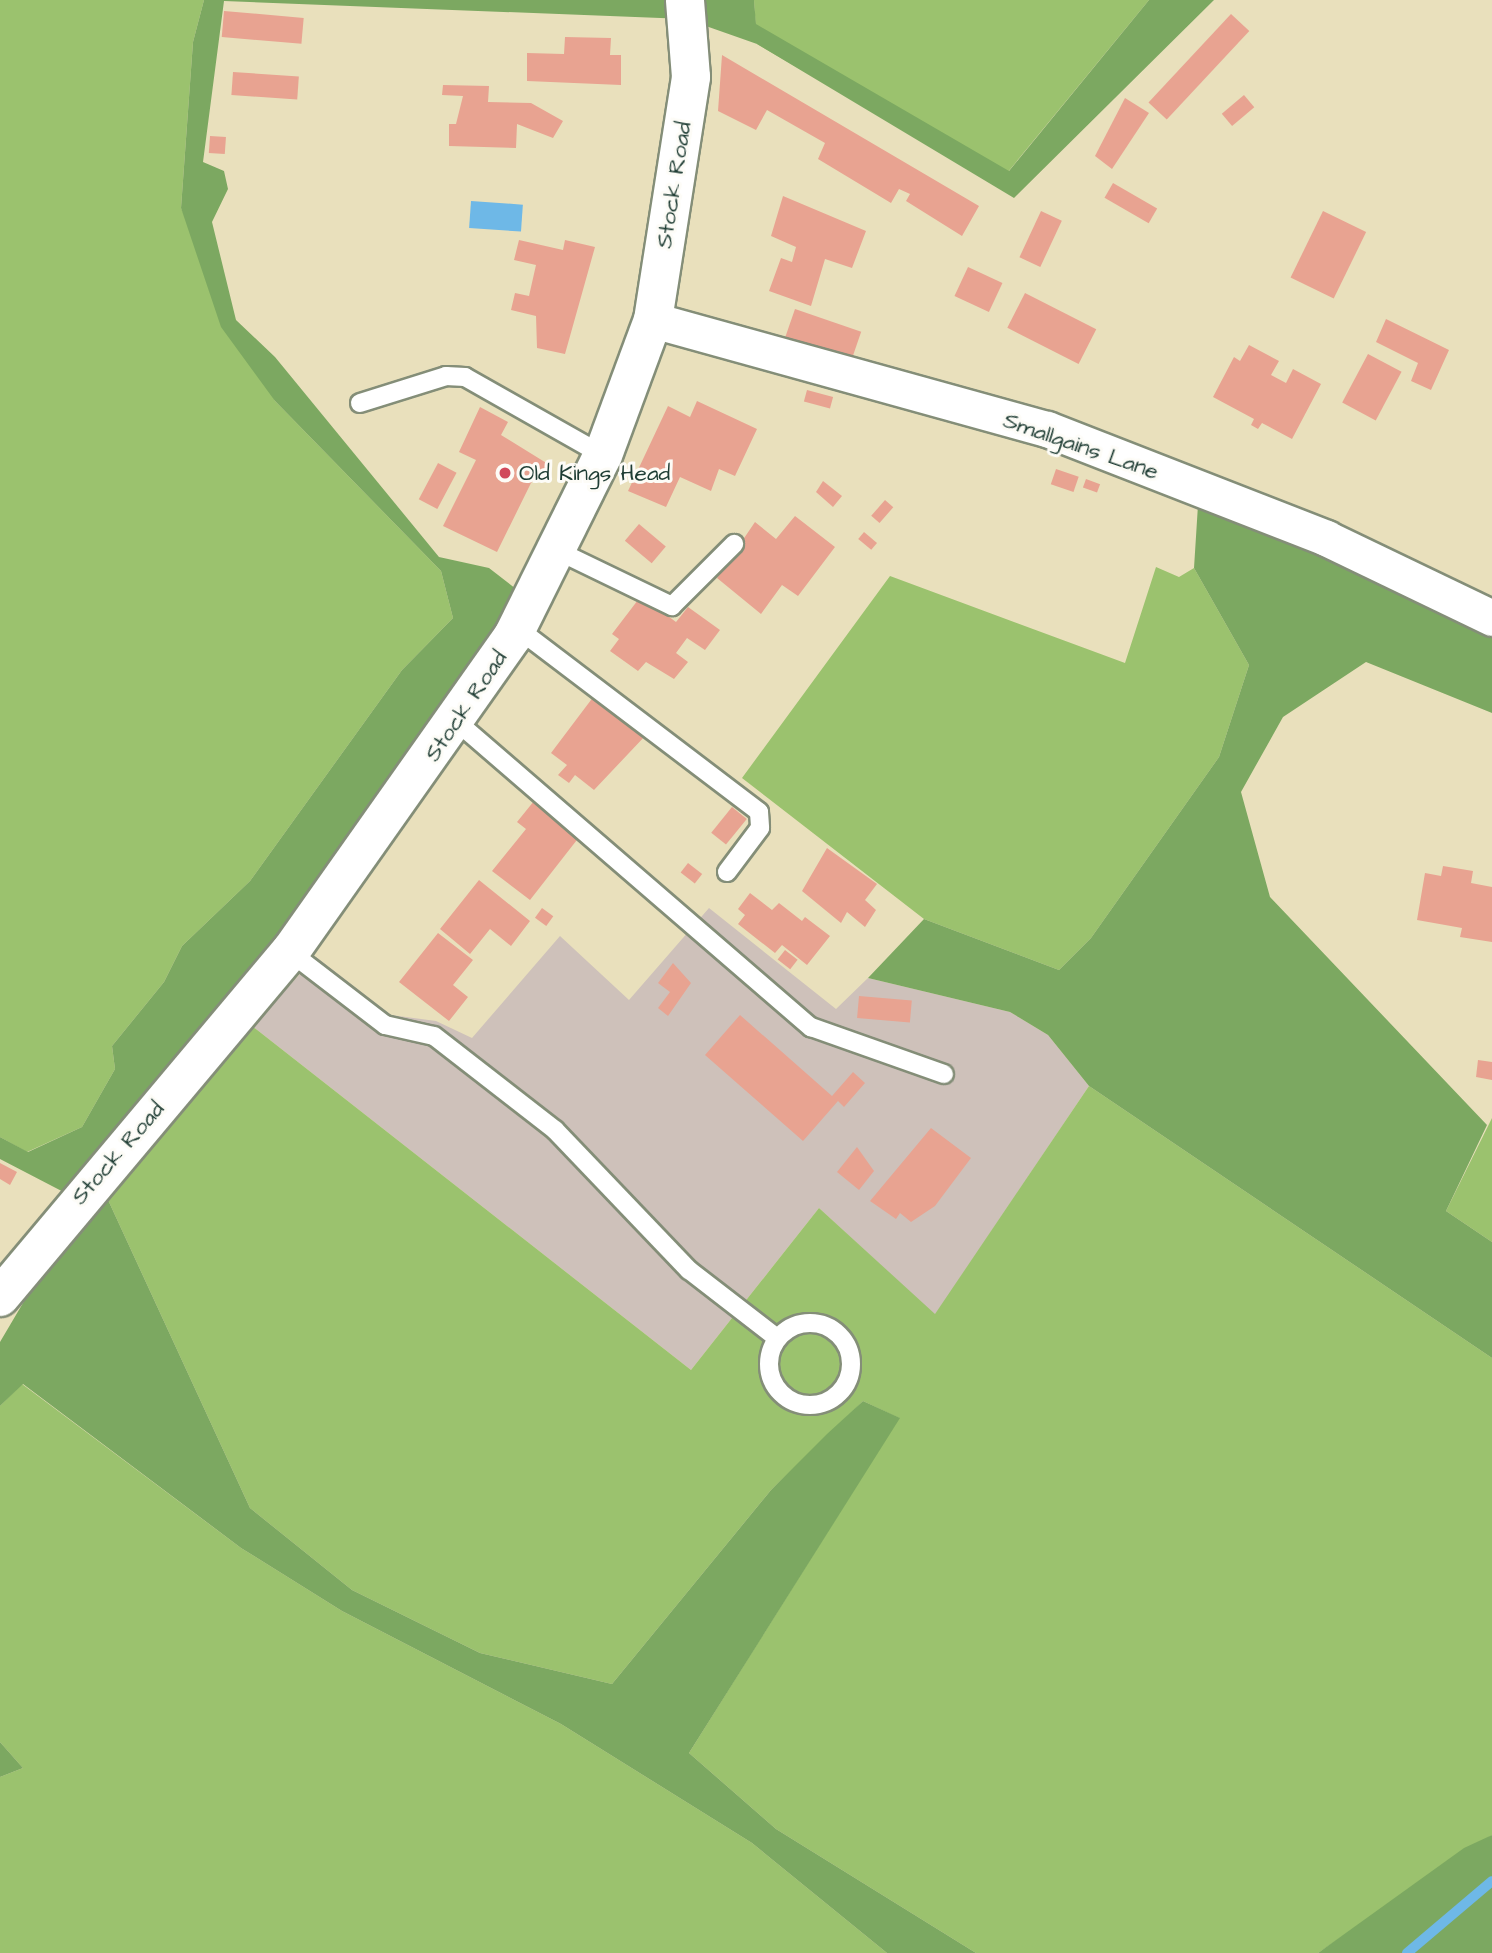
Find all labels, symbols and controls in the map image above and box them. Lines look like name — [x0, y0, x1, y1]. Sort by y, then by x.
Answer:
street label: Stock Road — [650, 120, 698, 250]
street label: Smallgains Lane — [1000, 407, 1162, 485]
place label: Old Kings Head — [519, 459, 670, 487]
marker: Old Kings Head — [497, 465, 513, 481]
street label: Stock Road — [419, 645, 513, 767]
street label: Stock Road — [66, 1096, 170, 1210]

